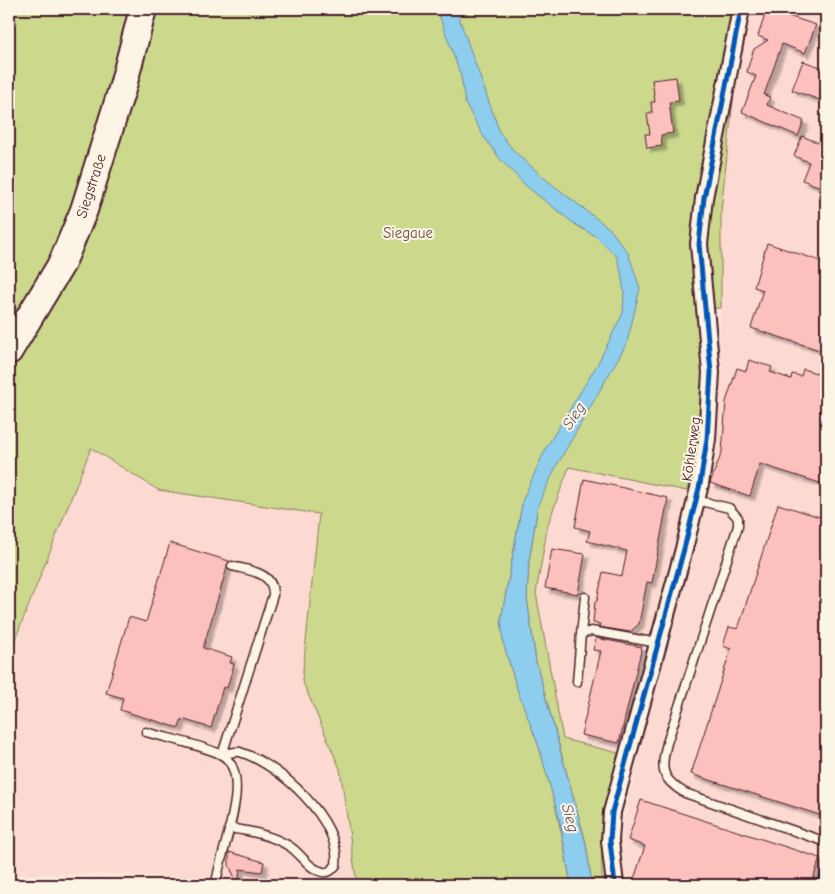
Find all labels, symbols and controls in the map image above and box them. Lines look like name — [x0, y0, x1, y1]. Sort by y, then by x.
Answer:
street label: Siegstraße — [72, 151, 110, 220]
park label: Siegaue — [383, 224, 434, 242]
water label: Sieg — [559, 399, 589, 433]
street label: Köhlerweg — [678, 415, 704, 483]
water label: Sieg — [558, 802, 582, 834]

